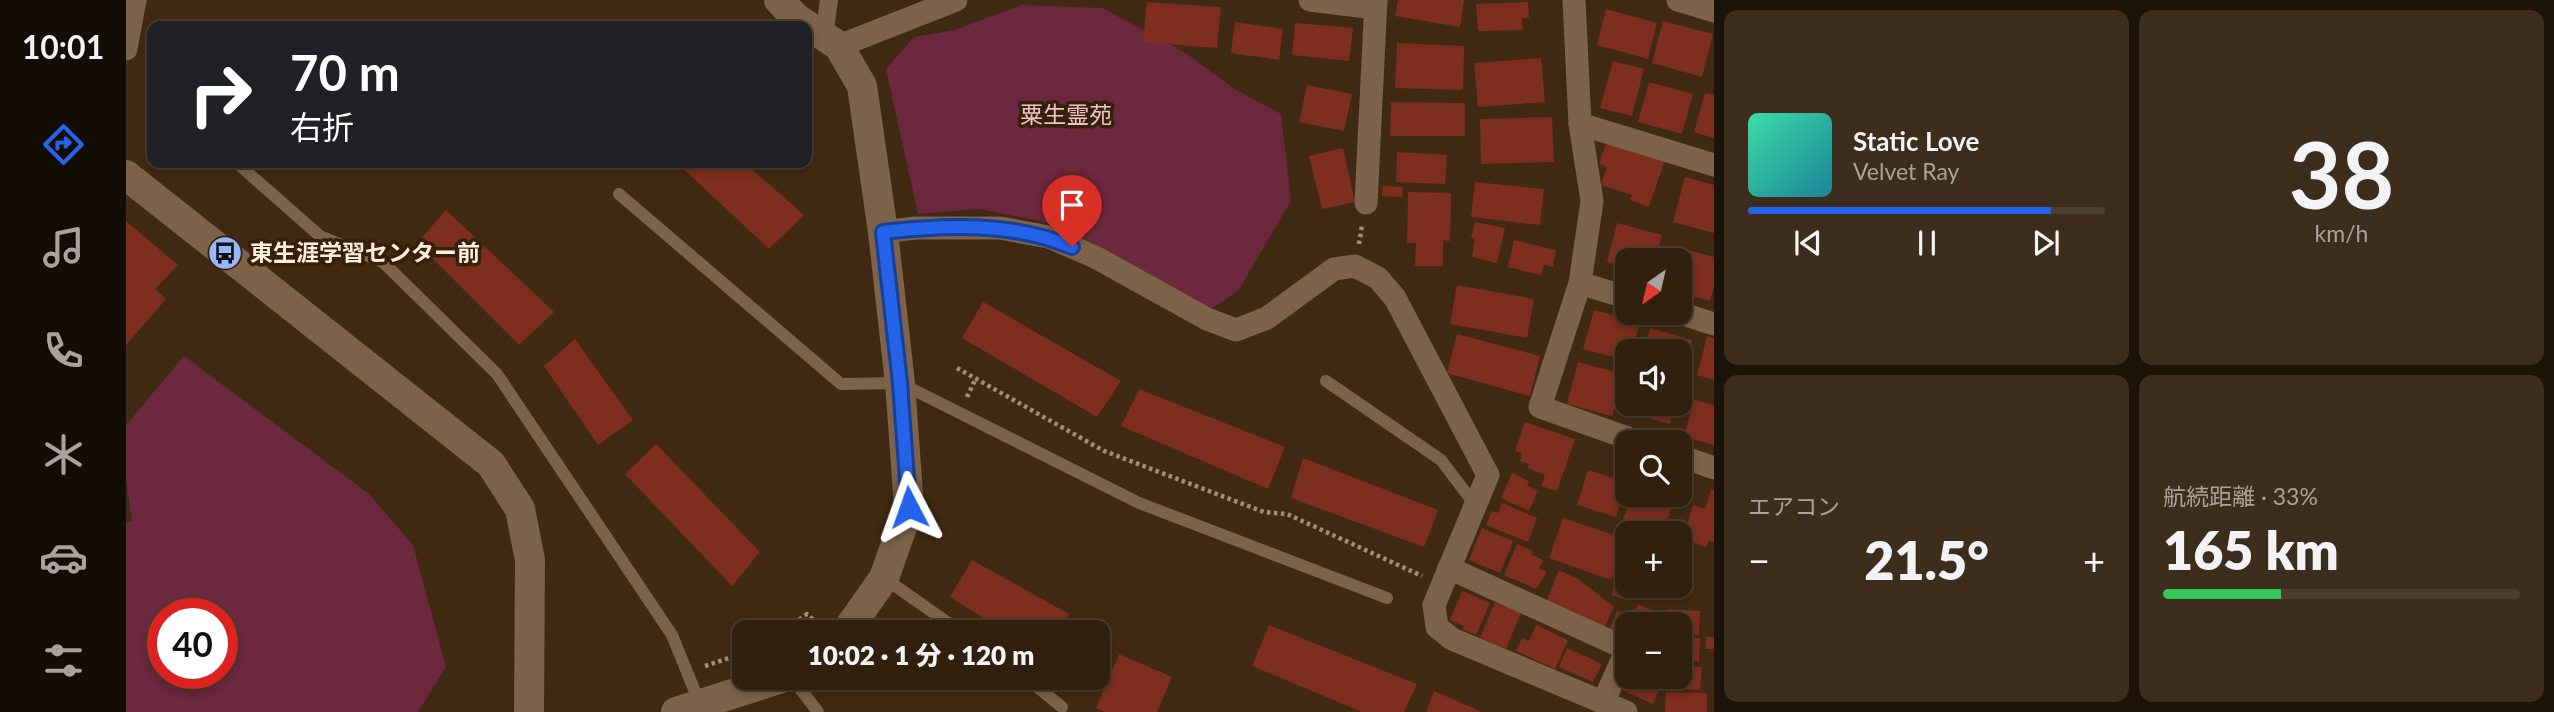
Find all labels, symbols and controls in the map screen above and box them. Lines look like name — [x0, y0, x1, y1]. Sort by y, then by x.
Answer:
text: 10:01 — [22, 27, 104, 66]
text: 70 m — [290, 43, 400, 101]
icon: right — [175, 49, 266, 140]
park label: 粟生霊苑 — [1020, 100, 1112, 128]
text: 右折 — [290, 107, 354, 146]
text: 38 — [2289, 119, 2394, 228]
icon: directions — [39, 120, 88, 169]
text: Static Love — [1853, 125, 1980, 157]
text: Velvet Ray — [1853, 157, 1959, 185]
pin — [1042, 175, 1102, 247]
icon: arrive — [1053, 186, 1091, 224]
text: km/h — [2315, 219, 2368, 247]
icon: music — [39, 223, 88, 272]
icon: previous — [1789, 224, 1827, 262]
icon: pause — [1908, 224, 1946, 262]
icon: next — [2027, 224, 2065, 262]
bus stop icon: 東生涯学習センター前 — [206, 234, 244, 272]
place label: 東生涯学習センター前 — [250, 238, 480, 266]
north arrow — [1615, 248, 1692, 326]
map controls — [1615, 248, 1692, 689]
icon: phone — [39, 326, 88, 375]
button: sound — [1615, 339, 1692, 416]
icon: climate — [39, 430, 88, 479]
button: search — [1615, 430, 1692, 507]
position arrow — [872, 470, 946, 544]
text: 航続距離 · 33% — [2163, 482, 2318, 510]
text: エアコン — [1748, 492, 1840, 520]
text: 165 km — [2163, 519, 2339, 581]
button: + — [1615, 521, 1692, 598]
text: 21.5° — [1864, 529, 1989, 591]
icon: car — [39, 533, 88, 582]
text: − — [1748, 537, 1770, 583]
text: + — [2083, 537, 2105, 583]
speed limit sign: 40 — [147, 598, 238, 689]
button: − — [1615, 612, 1692, 689]
icon: filters — [39, 636, 88, 685]
text: 10:02 · 1 分 · 120 m — [808, 639, 1034, 671]

